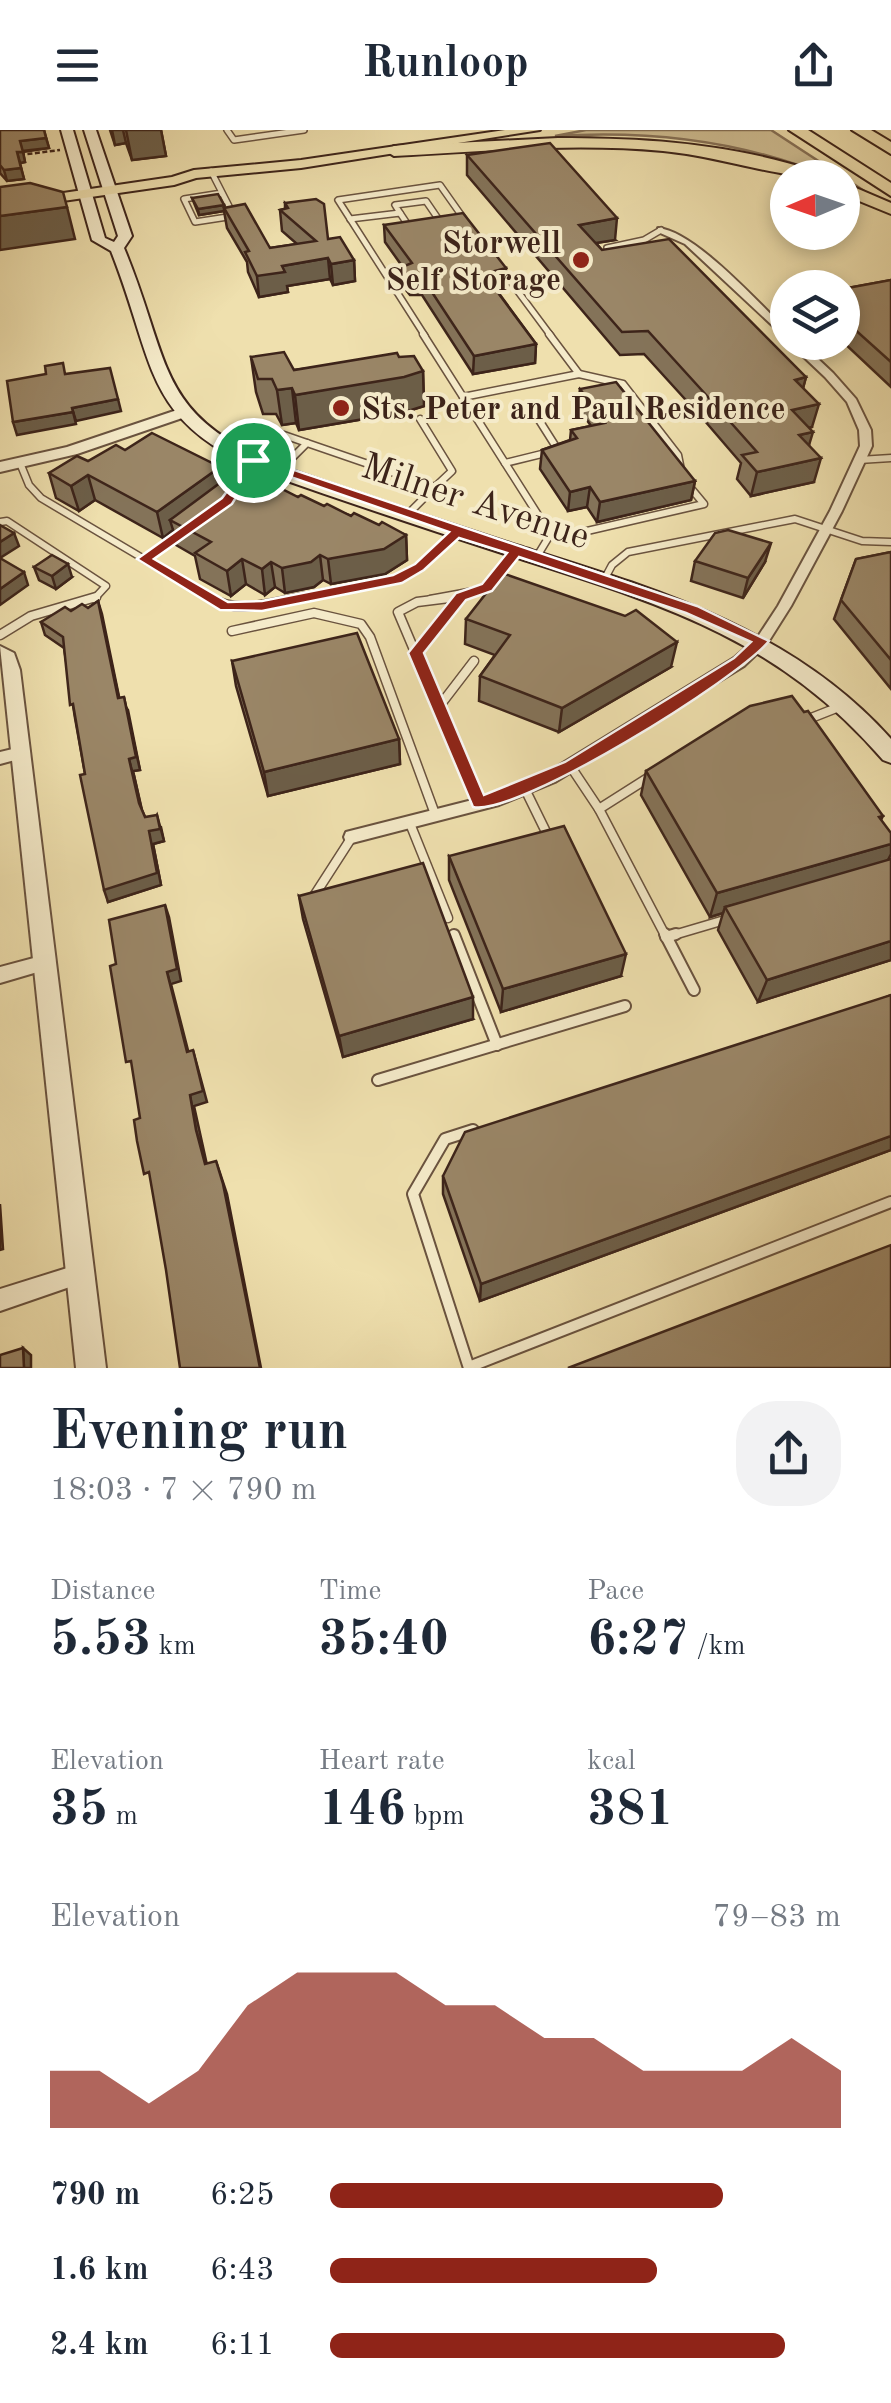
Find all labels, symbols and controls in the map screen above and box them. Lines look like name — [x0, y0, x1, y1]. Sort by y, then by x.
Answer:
icon: menu — [50, 38, 105, 93]
icon: share — [786, 38, 841, 93]
text: Runloop — [362, 42, 529, 87]
north arrow — [770, 160, 860, 250]
map controls — [770, 160, 860, 360]
place label: Storwell Self Storage — [385, 229, 561, 298]
marker: Storwell Self Storage — [570, 249, 592, 271]
button: layers — [770, 270, 860, 360]
place label: Sts. Peter and Paul Residence — [361, 395, 786, 427]
marker: Sts. Peter and Paul Residence — [330, 397, 352, 419]
pin — [211, 418, 296, 503]
icon: arrive — [226, 433, 281, 488]
street label: Milner Avenue — [356, 448, 594, 558]
button: share — [736, 1401, 841, 1506]
text: Evening run — [50, 1406, 348, 1461]
text: 18:03 · 7 × 790 m — [50, 1475, 317, 1507]
text: Distance — [50, 1578, 155, 1606]
text: Time — [319, 1578, 381, 1606]
text: Pace — [587, 1578, 644, 1606]
text: 5.53 — [50, 1616, 151, 1666]
text: 35:40 — [319, 1616, 449, 1666]
text: 6:27 — [587, 1616, 688, 1666]
text: km — [151, 1633, 196, 1661]
text: /km — [688, 1633, 746, 1661]
text: Elevation — [50, 1748, 164, 1776]
text: Heart rate — [319, 1748, 445, 1776]
text: kcal — [587, 1748, 636, 1776]
text: 35 — [50, 1786, 108, 1836]
text: 146 — [319, 1786, 406, 1836]
text: 381 — [587, 1786, 674, 1836]
text: m — [108, 1803, 138, 1831]
text: bpm — [406, 1803, 465, 1831]
text: Elevation — [50, 1902, 180, 1934]
text: 79–83 m — [713, 1902, 841, 1934]
text: 790 m — [50, 2180, 140, 2212]
text: 6:25 — [210, 2180, 275, 2212]
text: 1.6 km — [50, 2255, 149, 2287]
text: 6:43 — [210, 2255, 275, 2287]
text: 2.4 km — [50, 2330, 149, 2362]
text: 6:11 — [210, 2330, 275, 2362]

